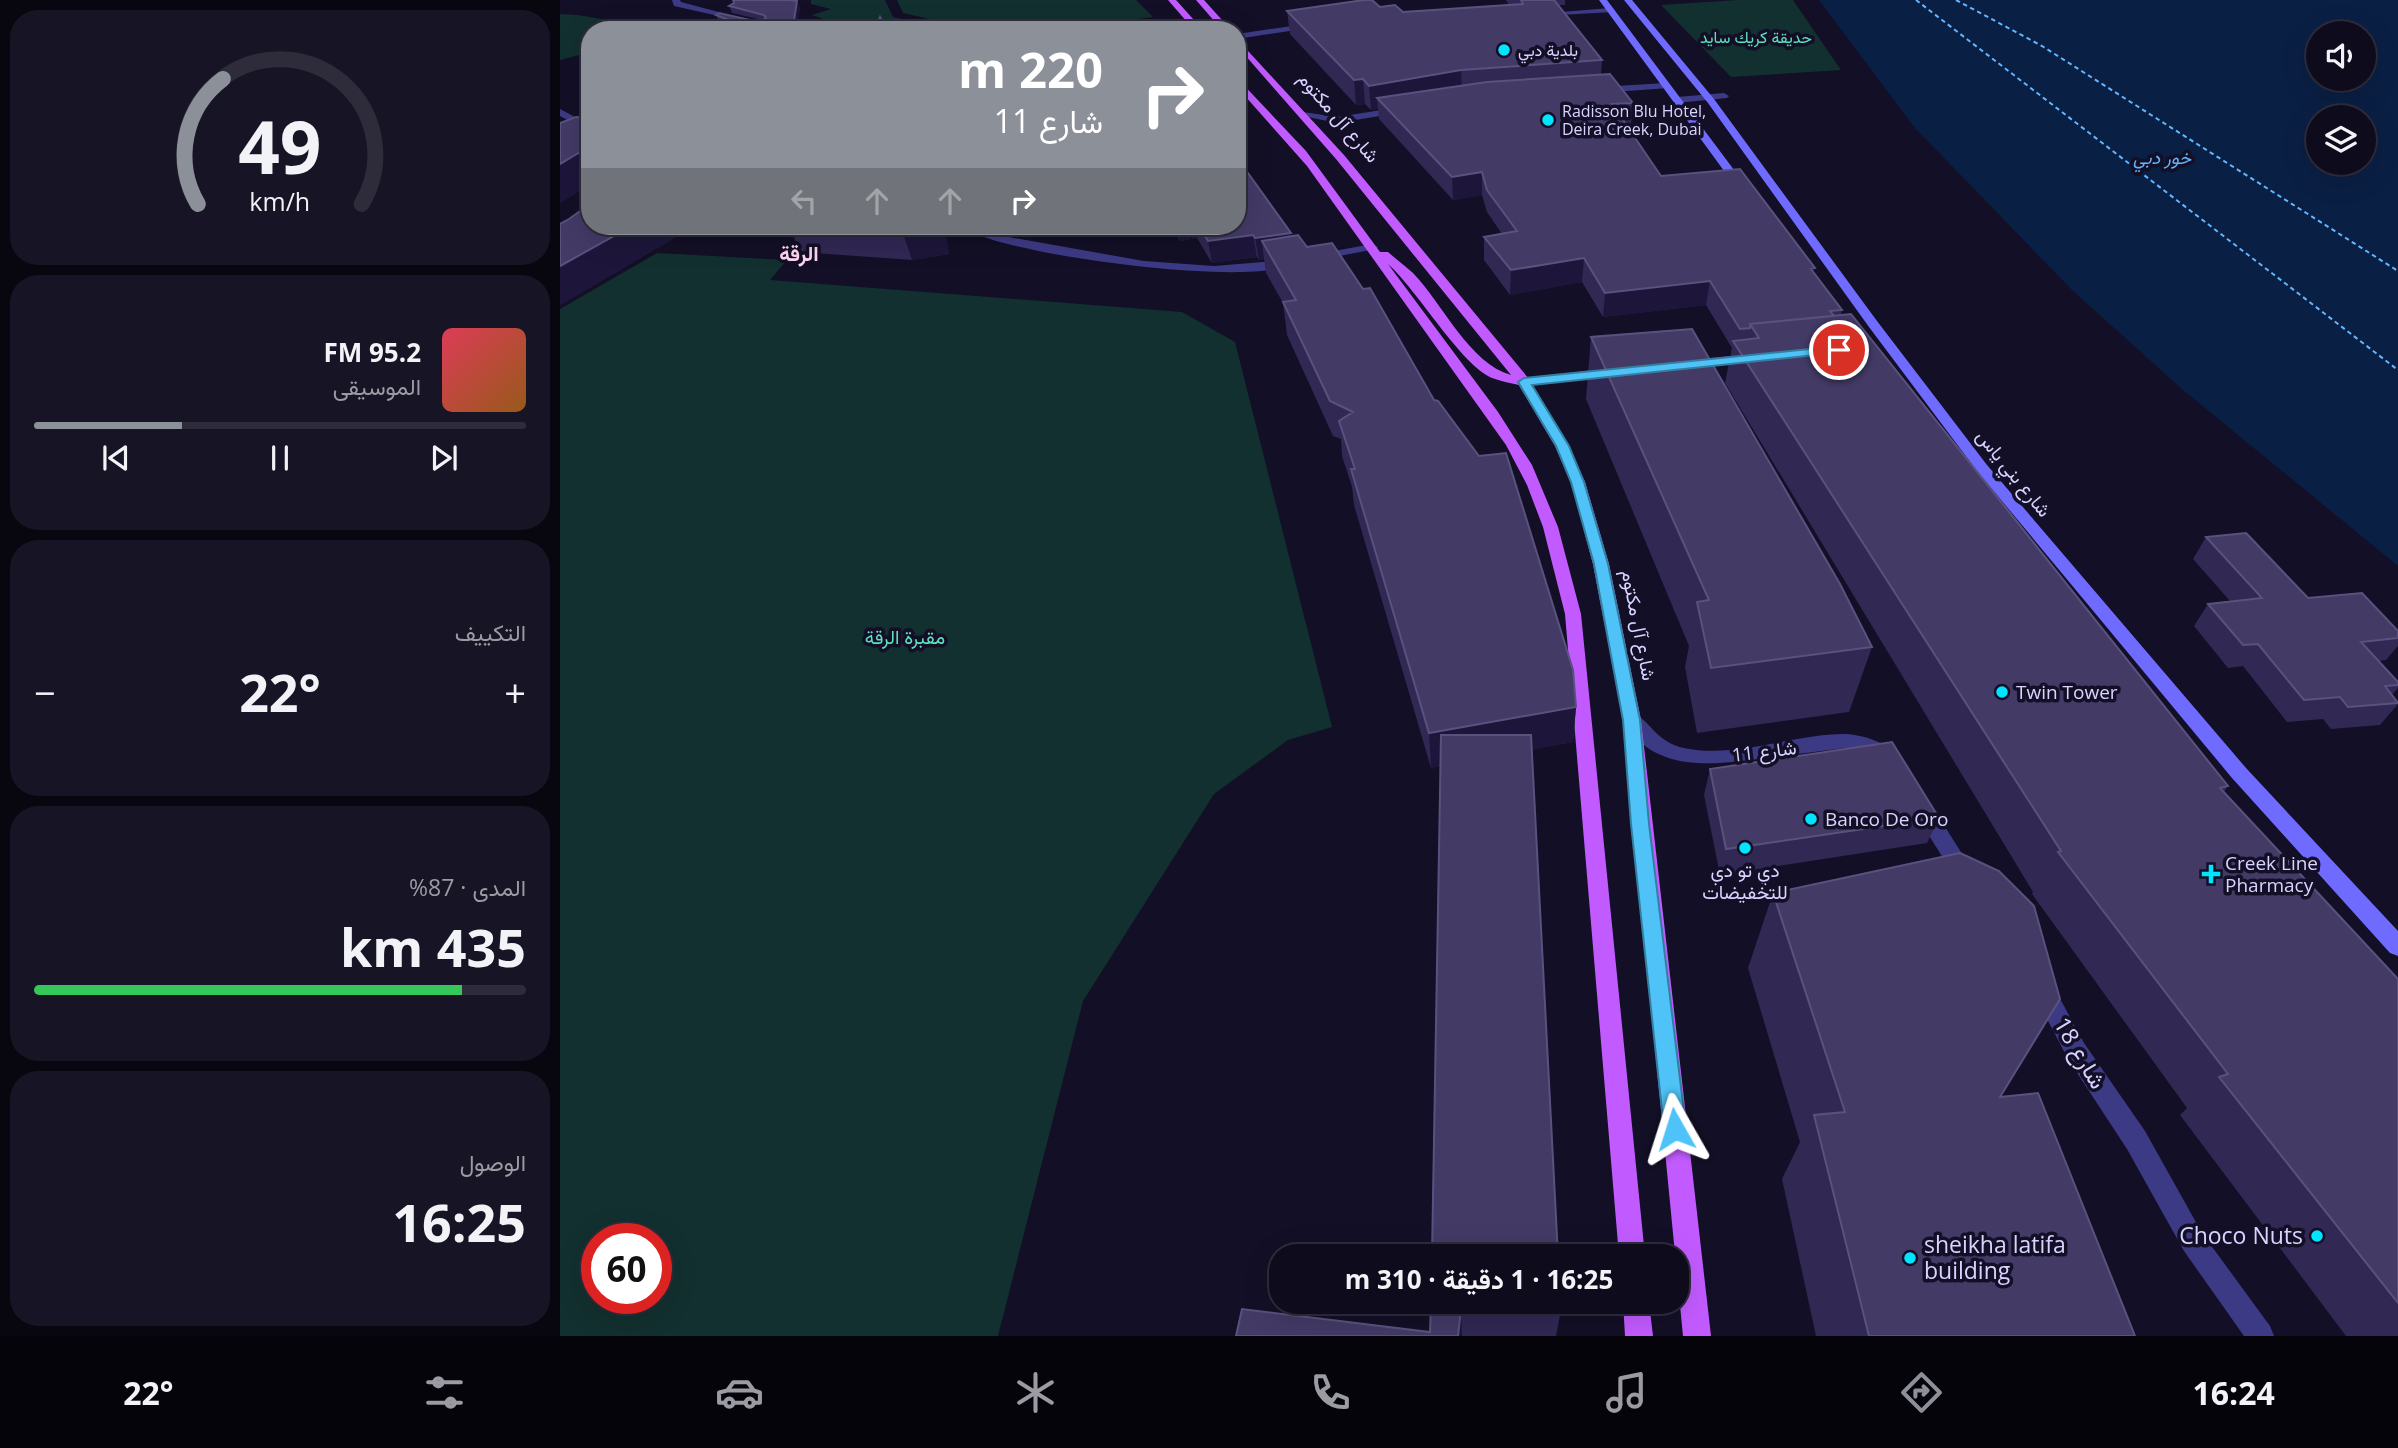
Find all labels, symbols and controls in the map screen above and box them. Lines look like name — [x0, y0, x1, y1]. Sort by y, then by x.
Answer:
map controls — [2306, 21, 2376, 175]
button: sound — [2306, 21, 2376, 91]
park label: حديقة كريك سايد — [1700, 26, 1812, 48]
text: 220 m — [958, 36, 1103, 102]
place label: بلدية دبي — [1518, 39, 1578, 64]
marker: بلدية دبي — [1496, 42, 1512, 58]
icon: right — [1127, 49, 1218, 140]
street label: شارع آل مكتوم — [1292, 66, 1386, 168]
text: 49 — [238, 96, 322, 195]
text: شارع 11 — [994, 99, 1103, 142]
place label: Radisson Blu Hotel, Deira Creek, Dubai — [1562, 100, 1706, 140]
button: layers — [2306, 105, 2376, 175]
marker: Radisson Blu Hotel, Deira Creek, Dubai — [1540, 112, 1556, 128]
water label: خور دبي — [2133, 145, 2192, 173]
icon: left — [785, 182, 823, 220]
icon: ahead — [858, 182, 896, 220]
icon: ahead — [931, 182, 969, 220]
icon: right — [1004, 182, 1042, 220]
text: km/h — [250, 183, 310, 217]
district label: الرقة — [779, 239, 819, 267]
pin — [1809, 320, 1869, 380]
icon: arrive — [1820, 331, 1858, 369]
text: 95.2 FM — [323, 334, 421, 370]
text: الموسيقى — [333, 370, 421, 402]
street label: شارع بني ياس — [1968, 424, 2057, 524]
icon: previous — [97, 439, 135, 477]
icon: pause — [261, 439, 299, 477]
icon: next — [425, 439, 463, 477]
street label: شارع آل مكتوم — [1616, 567, 1662, 683]
text: التكييف — [455, 616, 526, 648]
park label: مقبرة الرقة — [865, 624, 945, 650]
text: 22° — [239, 656, 321, 727]
text: − — [34, 666, 56, 718]
text: + — [504, 666, 526, 718]
place label: Twin Tower — [2016, 679, 2118, 705]
marker: Twin Tower — [1994, 684, 2010, 700]
street label: شارع 11 — [1730, 734, 1798, 768]
place label: Banco De Oro — [1825, 806, 1948, 832]
marker: Banco De Oro — [1803, 811, 1819, 827]
marker: دي تو دي للتخفيضات — [1737, 840, 1753, 856]
place label: Creek Line Pharmacy — [2225, 850, 2318, 898]
place label: دي تو دي للتخفيضات — [1702, 857, 1788, 905]
marker: Creek Line Pharmacy — [2203, 866, 2219, 882]
text: المدى · 87% — [409, 871, 526, 903]
text: 435 km — [340, 911, 526, 982]
street label: شارع 18 — [2046, 1011, 2115, 1095]
position arrow — [1638, 1092, 1712, 1166]
text: الوصول — [460, 1146, 526, 1178]
text: 16:25 — [392, 1186, 526, 1257]
place label: Choco Nuts — [2179, 1219, 2303, 1251]
speed limit sign: 60 — [581, 1223, 672, 1314]
place label: sheikha latifa building — [1924, 1228, 2066, 1286]
marker: Choco Nuts — [2309, 1228, 2325, 1244]
marker: sheikha latifa building — [1902, 1250, 1918, 1266]
text: 16:25 · 1 دقيقة · 310 m — [1345, 1261, 1613, 1297]
icon: filters — [420, 1368, 469, 1417]
icon: car — [715, 1368, 764, 1417]
icon: climate — [1011, 1368, 1060, 1417]
icon: phone — [1306, 1368, 1355, 1417]
icon: music — [1602, 1368, 1651, 1417]
icon: directions — [1897, 1368, 1946, 1417]
text: 22° — [123, 1371, 174, 1414]
text: 16:24 — [2192, 1371, 2275, 1414]

